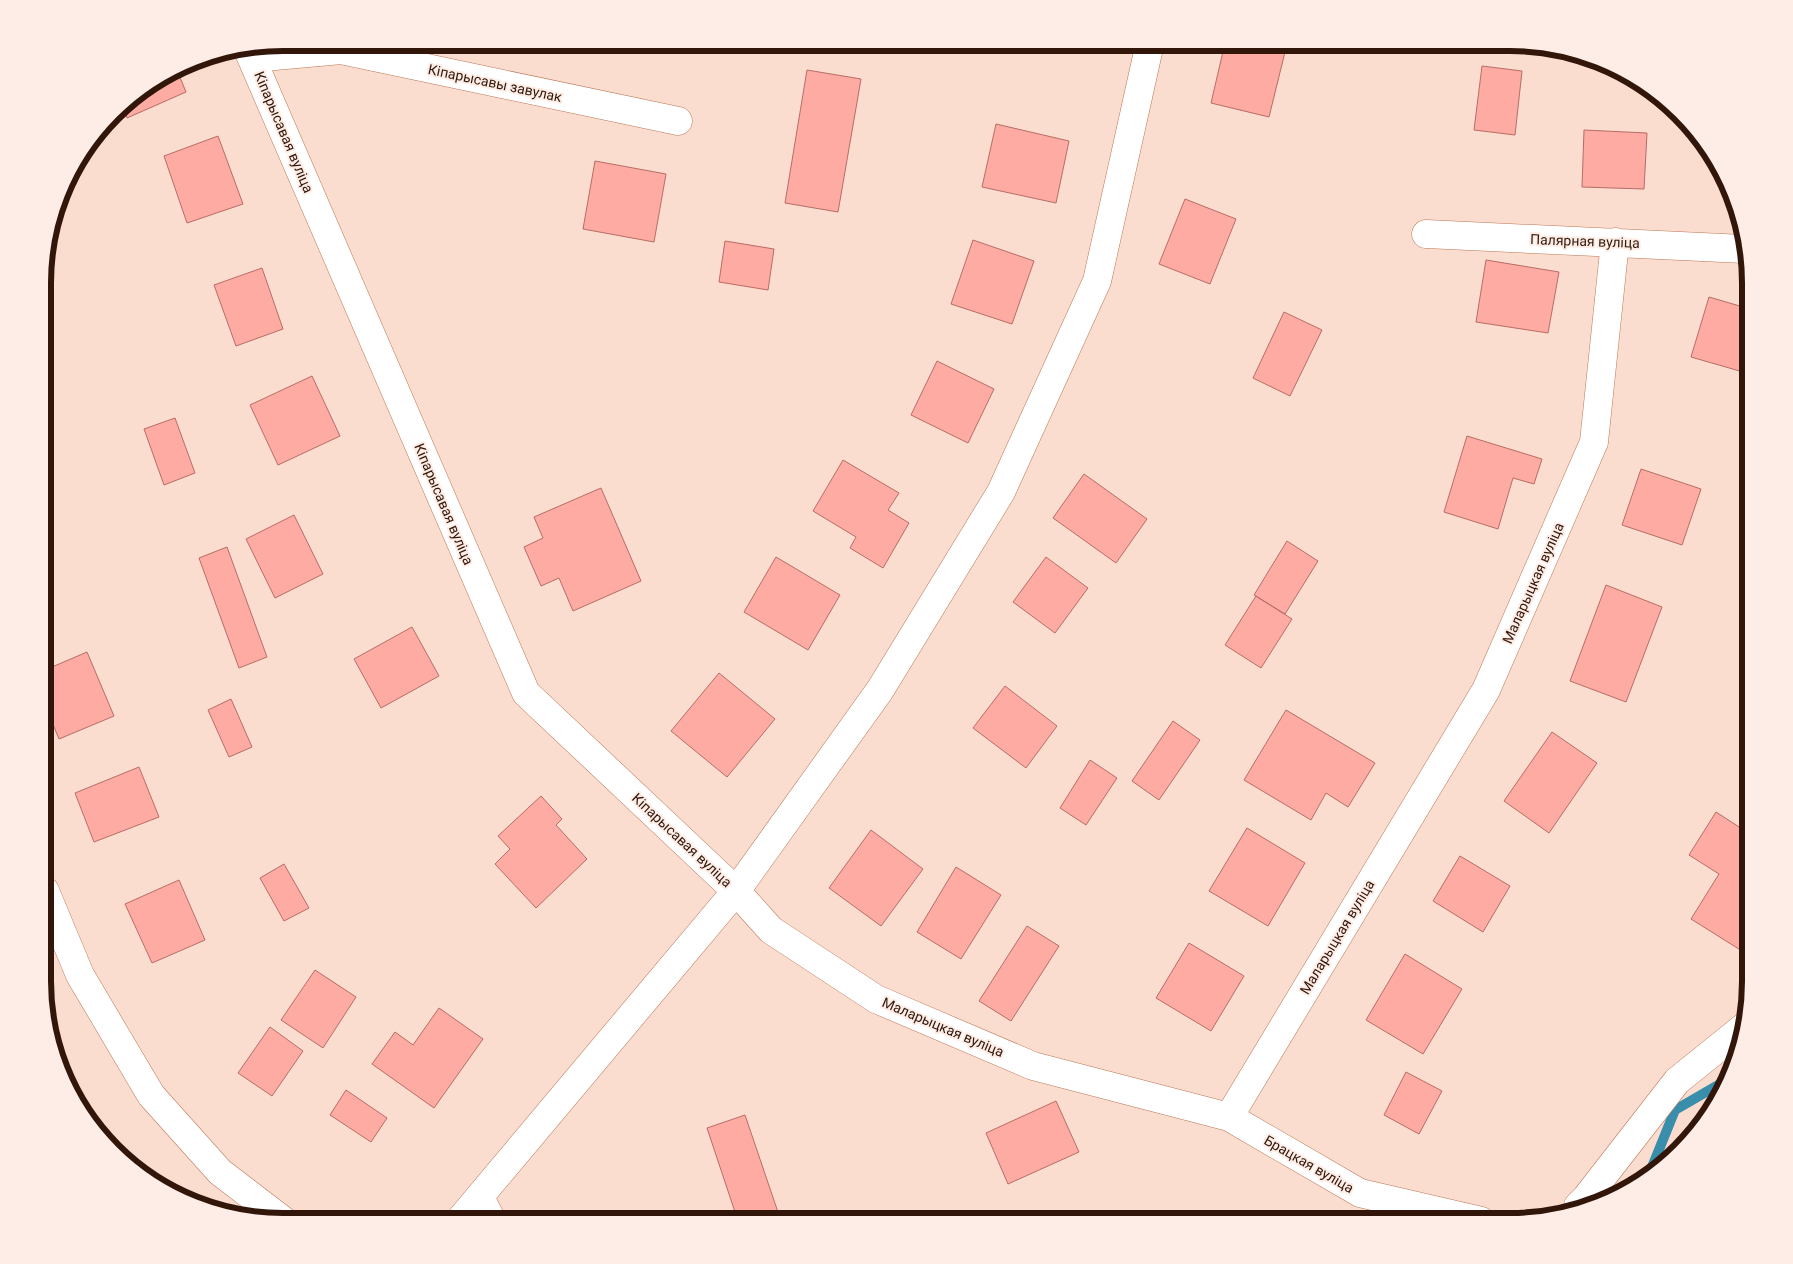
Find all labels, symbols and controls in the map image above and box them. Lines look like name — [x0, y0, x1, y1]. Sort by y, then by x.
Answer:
street label: Кіпарысавы завулак — [427, 61, 564, 105]
street label: Кіпарысавая вуліца — [251, 69, 317, 195]
street label: Палярная вуліца — [1530, 231, 1640, 251]
street label: Кіпарысавая вуліца — [411, 441, 477, 567]
street label: Маларыцкая вуліца — [1499, 520, 1567, 646]
street label: Кіпарысавая вуліца — [629, 790, 735, 890]
street label: Маларыцкая вуліца — [1297, 877, 1377, 997]
street label: Маларыцкая вуліца — [880, 994, 1006, 1060]
street label: Брацкая вуліца — [1261, 1132, 1357, 1196]

